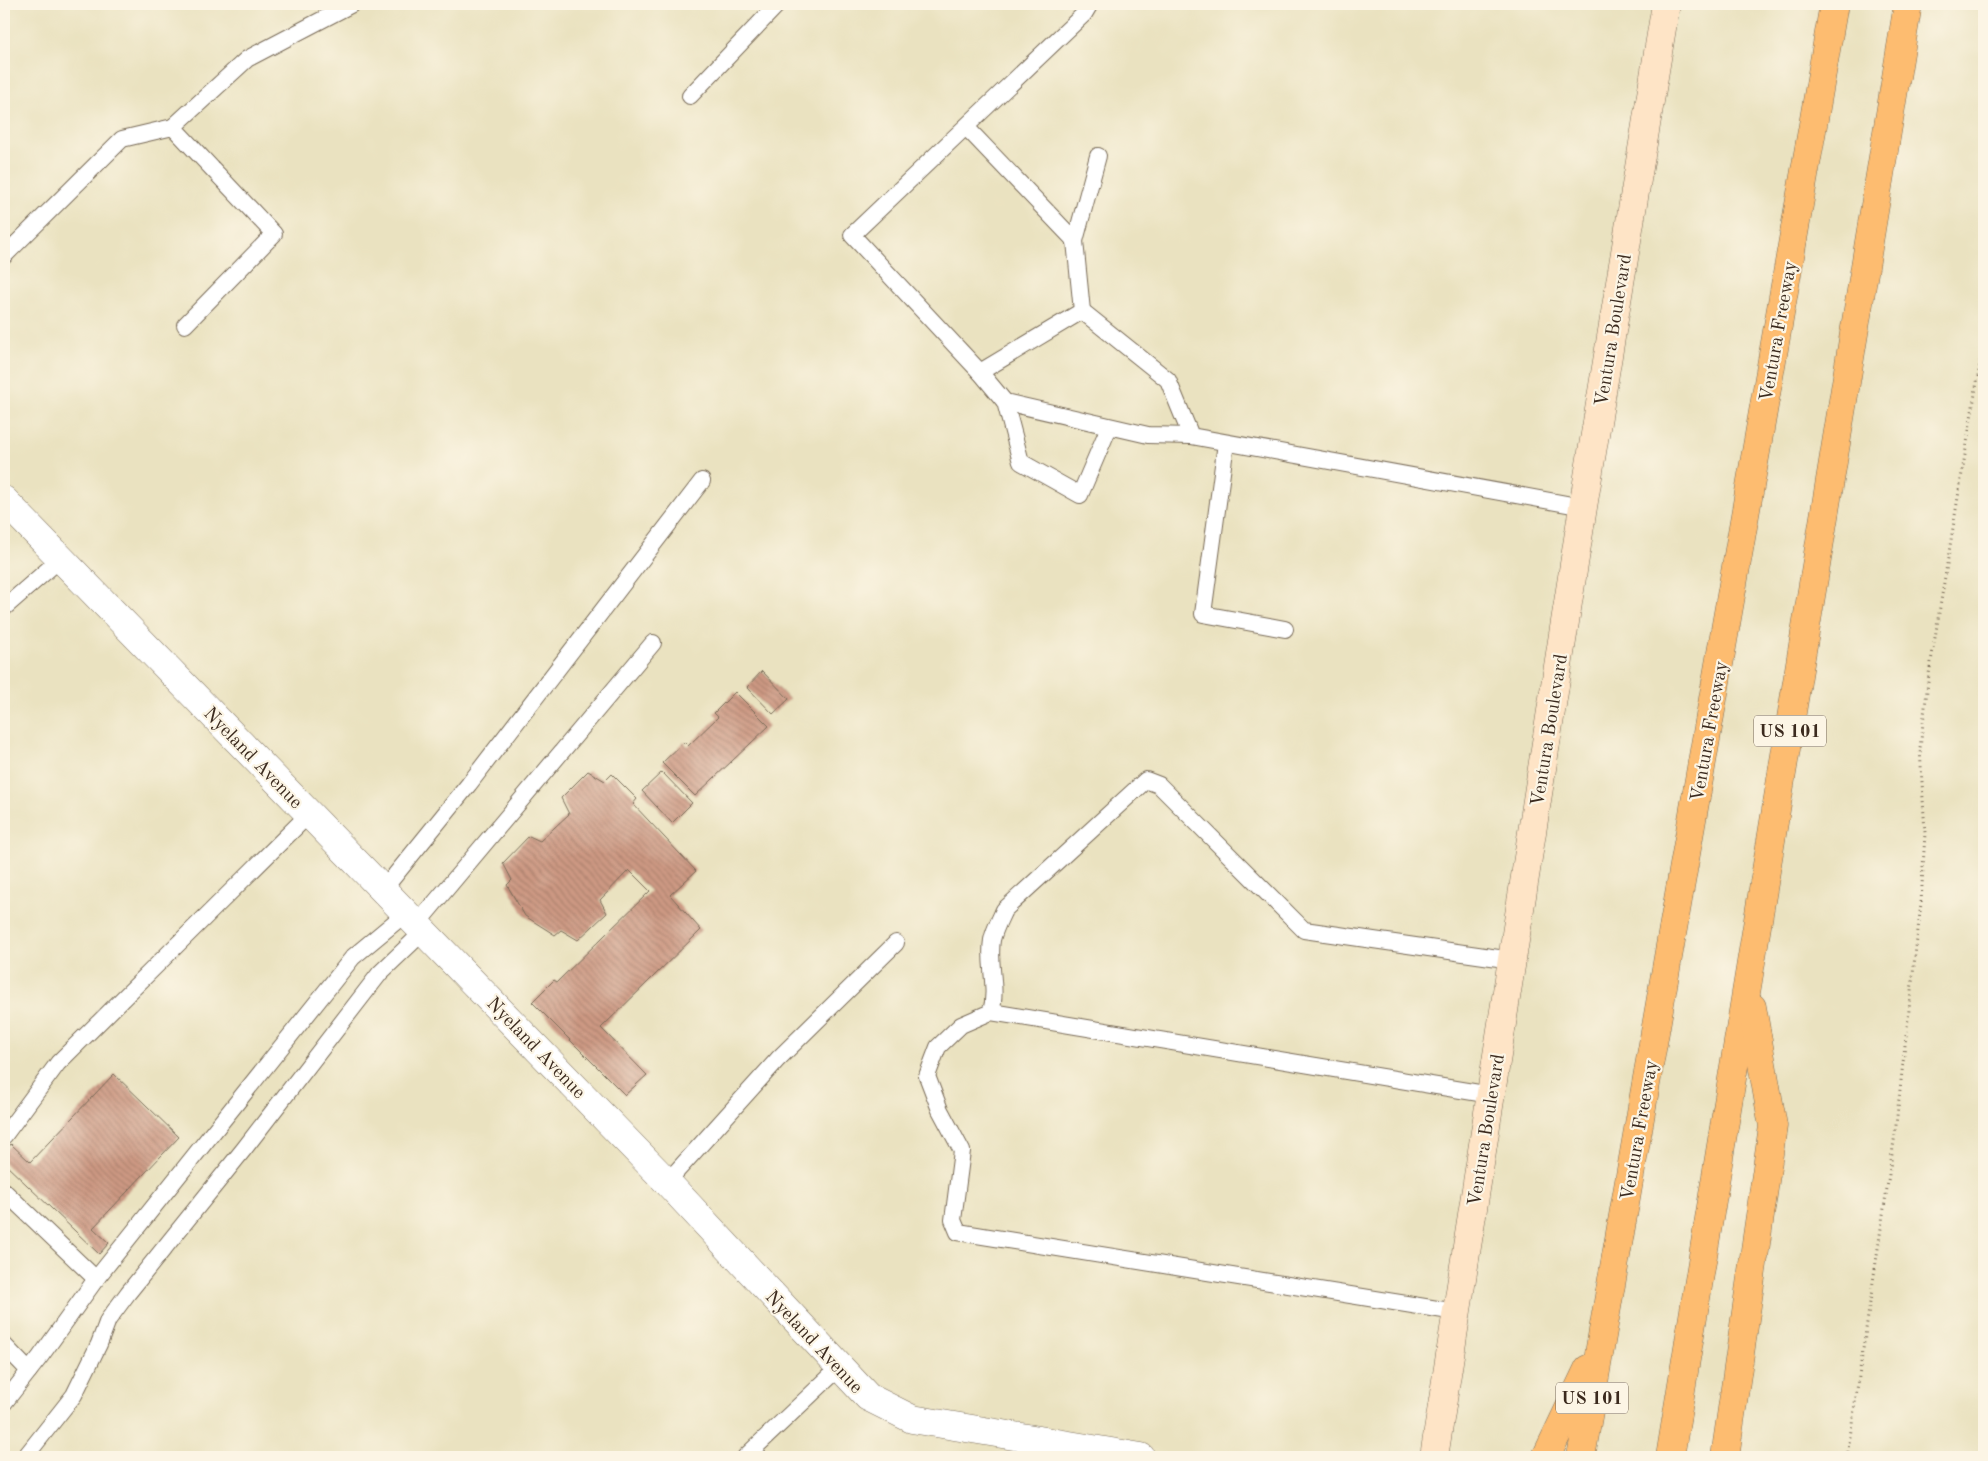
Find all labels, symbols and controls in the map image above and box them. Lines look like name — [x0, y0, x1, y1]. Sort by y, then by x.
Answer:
street label: Ventura Boulevard — [1593, 253, 1636, 408]
street label: Ventura Freeway — [1758, 260, 1801, 403]
street label: Ventura Boulevard — [1529, 653, 1572, 808]
street label: Ventura Freeway — [1689, 660, 1732, 803]
street label: Nyeland Avenue — [199, 704, 305, 813]
road number: US 101 — [1754, 716, 1826, 746]
street label: Nyeland Avenue — [482, 994, 588, 1103]
street label: Ventura Boulevard — [1466, 1053, 1509, 1208]
street label: Ventura Freeway — [1619, 1059, 1662, 1202]
street label: Nyeland Avenue — [761, 1288, 865, 1398]
road number: US 101 — [1556, 1382, 1628, 1414]

